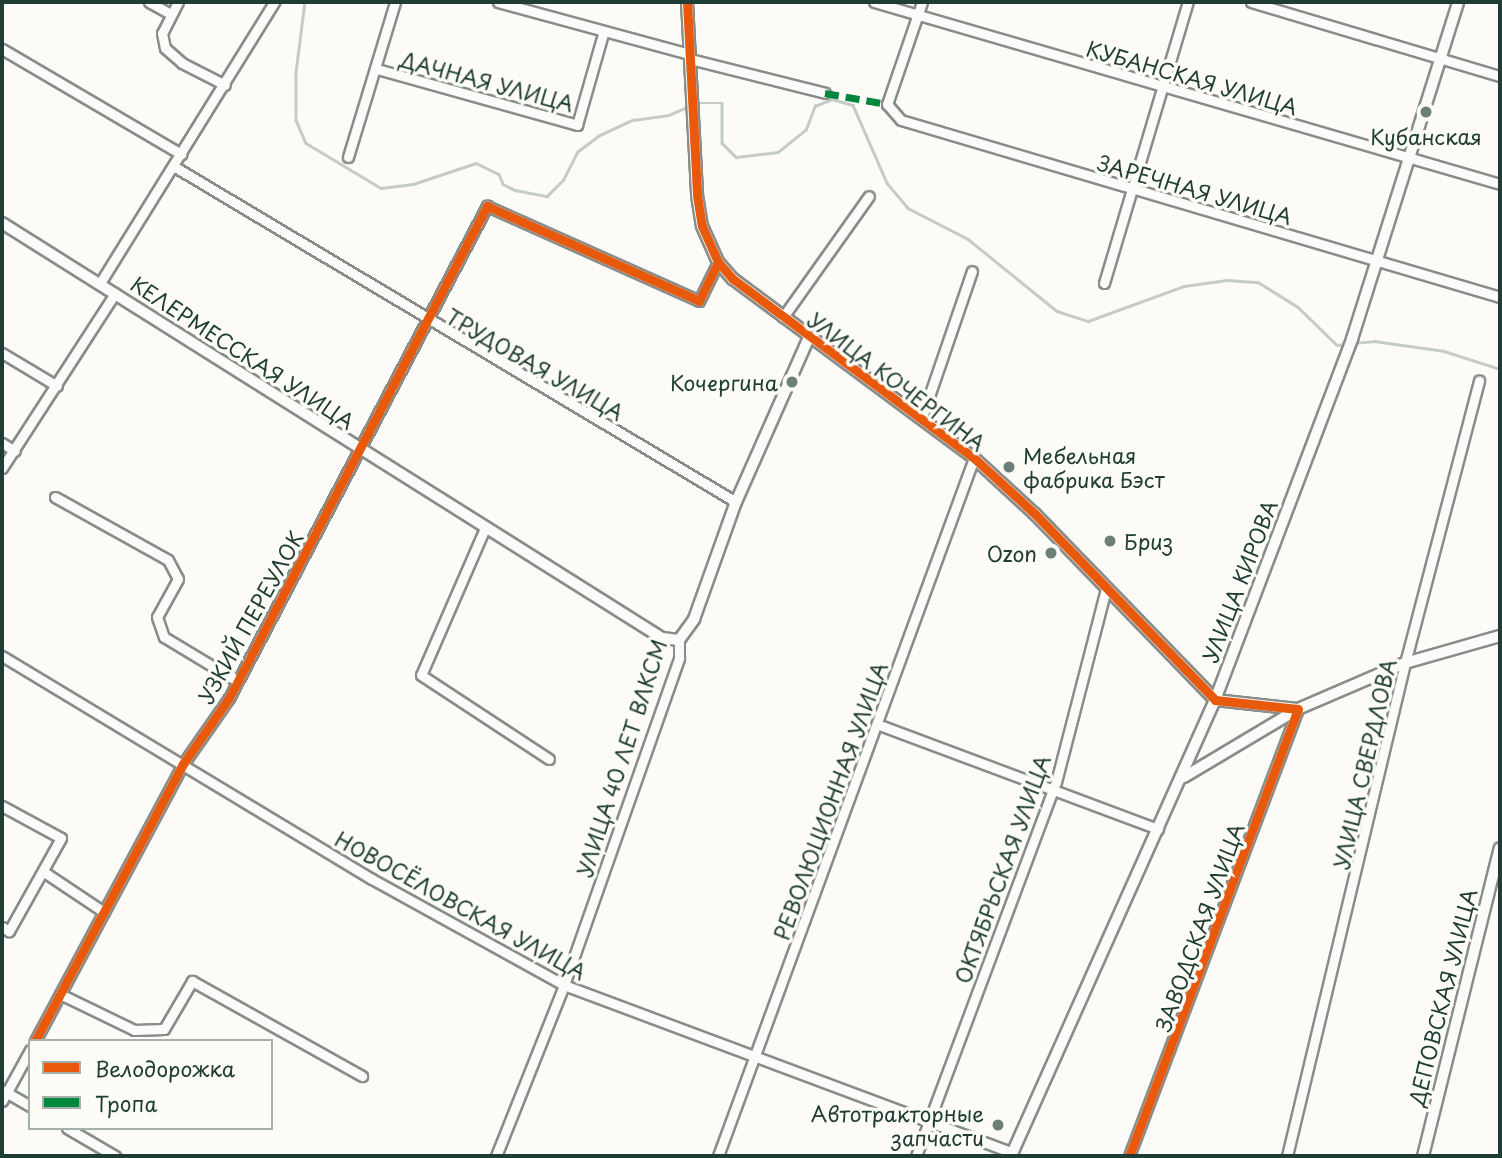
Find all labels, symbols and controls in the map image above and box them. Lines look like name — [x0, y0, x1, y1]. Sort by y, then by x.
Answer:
street label: КУБАНСКАЯ УЛИЦА — [1083, 35, 1301, 119]
street label: ДАЧНАЯ УЛИЦА — [398, 46, 576, 116]
marker: Кубанская — [1418, 104, 1434, 120]
place label: Кубанская — [1370, 123, 1482, 149]
street label: ЗАРЕЧНАЯ УЛИЦА — [1095, 149, 1295, 229]
street label: КЕЛЕРМЕССКАЯ УЛИЦА — [127, 270, 359, 434]
street label: ТРУДОВАЯ УЛИЦА — [442, 303, 628, 425]
street label: УЛИЦА КОЧЕРГИНА — [803, 306, 991, 456]
place label: Кочергина — [670, 369, 778, 395]
marker: Кочергина — [784, 374, 800, 390]
place label: Мебельная фабрика Бэст — [1023, 442, 1167, 492]
marker: Мебельная фабрика Бэст — [1001, 459, 1017, 475]
street label: УЛИЦА КИРОВА — [1196, 496, 1282, 666]
street label: УЗКИЙ ПЕРЕУЛОК — [192, 525, 308, 709]
place label: Бриз — [1124, 528, 1173, 554]
marker: Бриз — [1102, 533, 1118, 549]
place label: Ozon — [987, 540, 1037, 566]
marker: Ozon — [1043, 545, 1059, 561]
street label: УЛИЦА 40 ЛЕТ ВЛКСМ — [571, 636, 671, 880]
street label: УЛИЦА СВЕРДЛОВА — [1327, 655, 1401, 873]
street label: РЕВОЛЮЦИОННАЯ УЛИЦА — [768, 659, 892, 943]
street label: ОКТЯБРЬСКАЯ УЛИЦА — [949, 752, 1055, 986]
street label: ЗАВОДСКАЯ УЛИЦА — [1150, 820, 1248, 1034]
street label: НОВОСЁЛОВСКАЯ УЛИЦА — [331, 825, 591, 985]
street label: ДЕПОВСКАЯ УЛИЦА — [1403, 886, 1481, 1108]
legend — [28, 1039, 273, 1130]
text: Велодорожка — [95, 1052, 235, 1084]
text: Тропа — [95, 1087, 157, 1119]
place label: Автотракторные запчасти — [811, 1100, 984, 1150]
marker: Автотракторные запчасти — [990, 1117, 1006, 1133]

